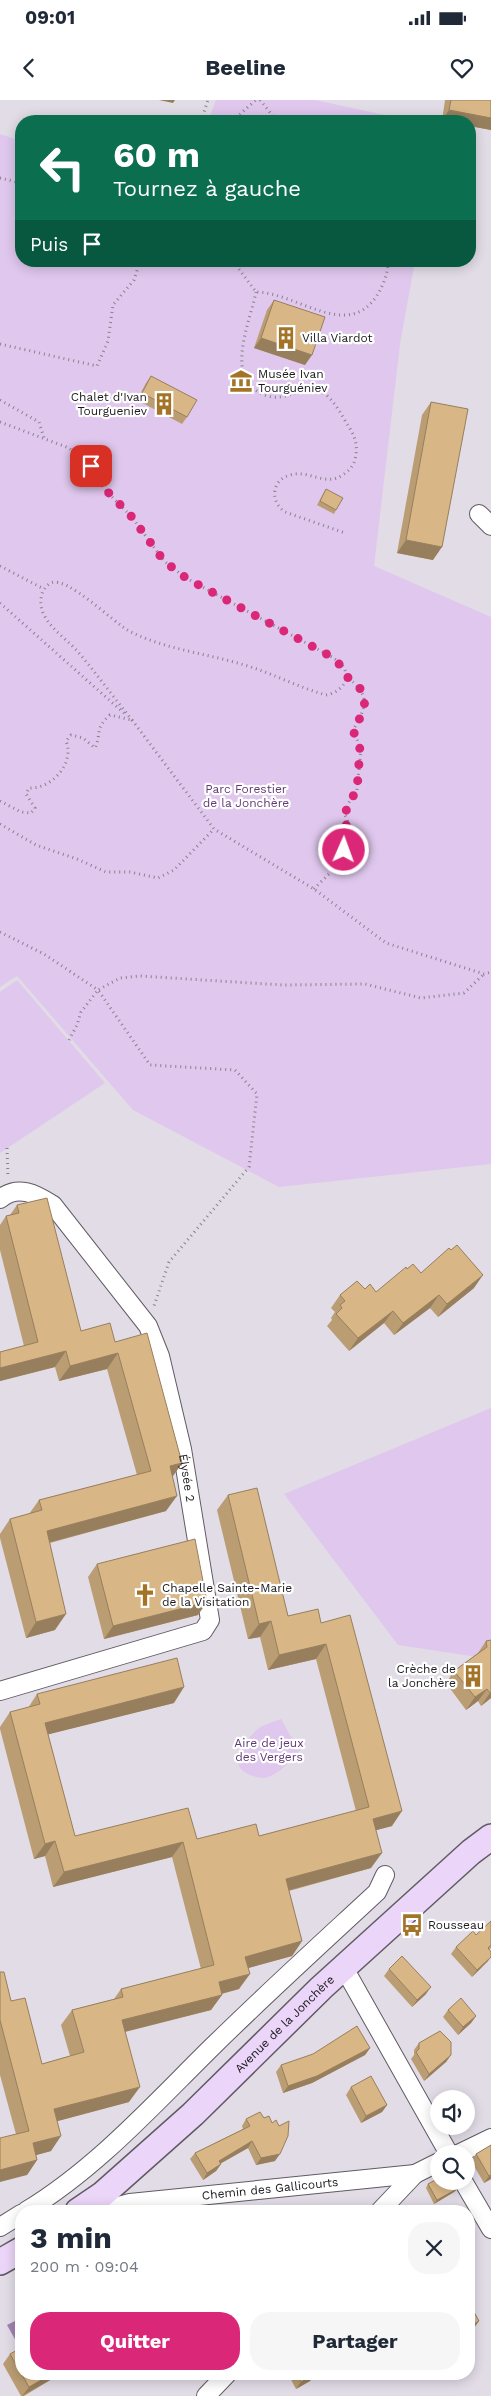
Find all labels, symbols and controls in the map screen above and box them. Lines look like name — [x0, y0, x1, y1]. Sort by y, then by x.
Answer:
text: 09:01 — [25, 6, 75, 29]
icon: back — [15, 54, 43, 82]
icon: heart — [448, 54, 476, 82]
text: Beeline — [205, 55, 286, 80]
text: 60 m — [113, 134, 200, 176]
icon: left — [30, 135, 95, 200]
text: Tournez à gauche — [113, 176, 301, 201]
icon: arrive — [78, 230, 106, 258]
text: Puis — [30, 233, 68, 256]
building icon: Villa Viardot — [273, 325, 299, 351]
place label: Villa Viardot — [302, 331, 373, 345]
place label: Musée Ivan Tourguéniev — [258, 367, 328, 395]
museum icon: Musée Ivan Tourguéniev — [228, 368, 254, 394]
place label: Chalet d'Ivan Tourgueniev — [71, 390, 148, 418]
building icon: Chalet d'Ivan Tourgueniev — [151, 391, 177, 417]
pin — [70, 445, 112, 487]
icon: arrive — [77, 452, 105, 480]
park label: Parc Forestier de la Jonchère — [203, 782, 289, 810]
position arrow — [317, 823, 369, 875]
street label: Élysée 2 — [176, 1453, 198, 1503]
place label: Chapelle Sainte-Marie de la Visitation — [162, 1581, 292, 1609]
church icon: Chapelle Sainte-Marie de la Visitation — [132, 1582, 158, 1608]
place label: Crèche de la Jonchère — [388, 1662, 456, 1690]
building icon: Crèche de la Jonchère — [460, 1663, 486, 1689]
park label: Aire de jeux des Vergers — [234, 1736, 304, 1764]
bus stop icon: Rousseau — [399, 1912, 425, 1938]
place label: Rousseau — [428, 1918, 484, 1932]
street label: Avenue de la Jonchère — [232, 1972, 337, 2076]
map controls — [430, 2090, 475, 2190]
button: sound — [430, 2090, 475, 2135]
button: search — [430, 2145, 475, 2190]
street label: Chemin des Gallicourts — [201, 2175, 339, 2203]
text: 3 min — [30, 2220, 112, 2255]
button: close — [408, 2222, 460, 2274]
text: 200 m · 09:04 — [30, 2257, 139, 2276]
button: Quitter — [30, 2312, 240, 2370]
button: Partager — [250, 2312, 460, 2370]

